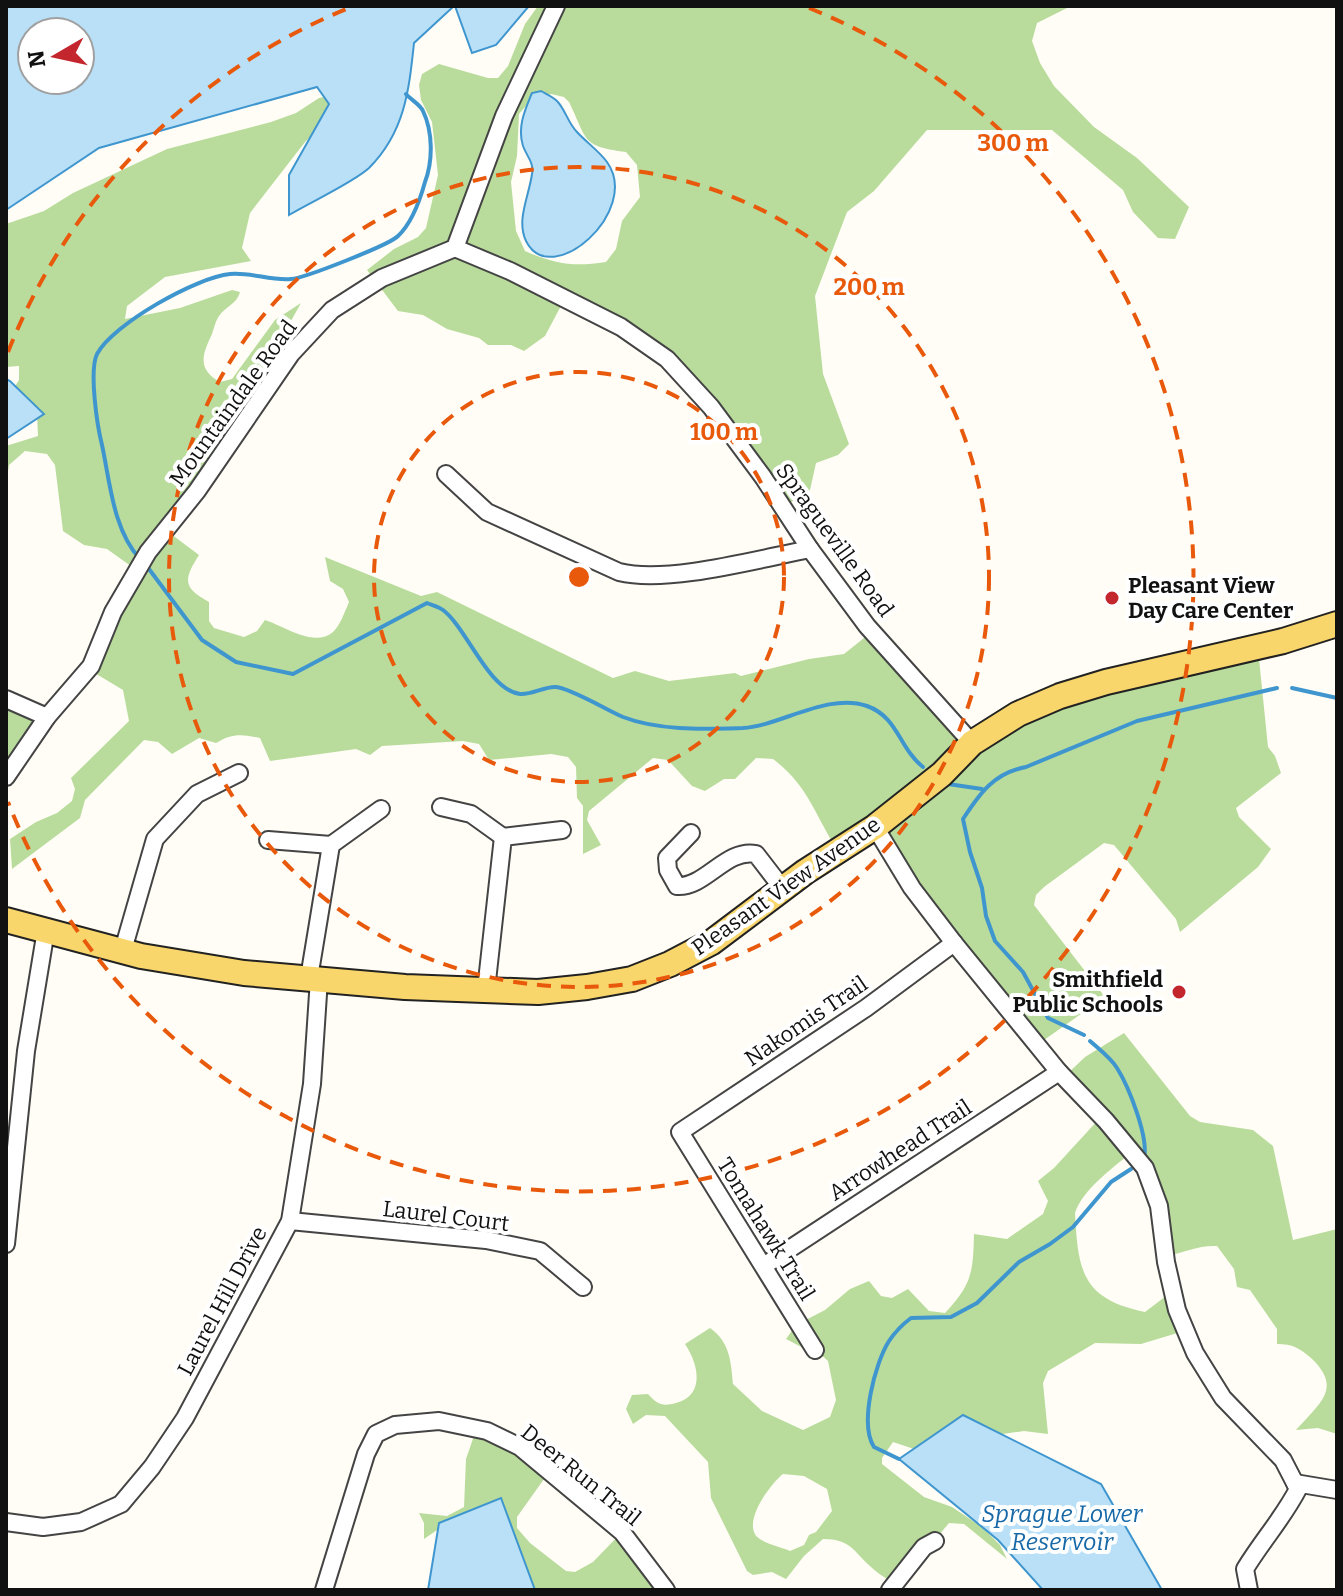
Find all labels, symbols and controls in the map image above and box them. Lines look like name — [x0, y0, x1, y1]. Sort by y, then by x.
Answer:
north arrow — [16, 16, 96, 96]
text: N — [22, 49, 51, 70]
text: 300 m — [977, 129, 1049, 157]
text: 200 m — [833, 273, 905, 301]
street label: Mountaindale Road — [164, 315, 302, 491]
text: 100 m — [690, 418, 758, 446]
street label: Spragueville Road — [770, 458, 900, 622]
centre of rings — [565, 563, 593, 591]
place label: Pleasant View Day Care Center — [1128, 572, 1294, 624]
marker: Pleasant View Day Care Center — [1103, 589, 1121, 607]
street label: Pleasant View Avenue — [687, 811, 885, 961]
place label: Smithfield Public Schools — [1012, 966, 1163, 1018]
street label: Nakomis Trail — [739, 970, 873, 1072]
marker: Smithfield Public Schools — [1170, 983, 1188, 1001]
street label: Arrowhead Trail — [823, 1094, 977, 1206]
street label: Tomahawk Trail — [711, 1153, 821, 1305]
street label: Laurel Court — [381, 1195, 511, 1237]
street label: Laurel Hill Drive — [171, 1222, 273, 1380]
street label: Deer Run Trail — [516, 1418, 646, 1532]
water label: Sprague Lower Reservoir — [982, 1500, 1144, 1556]

